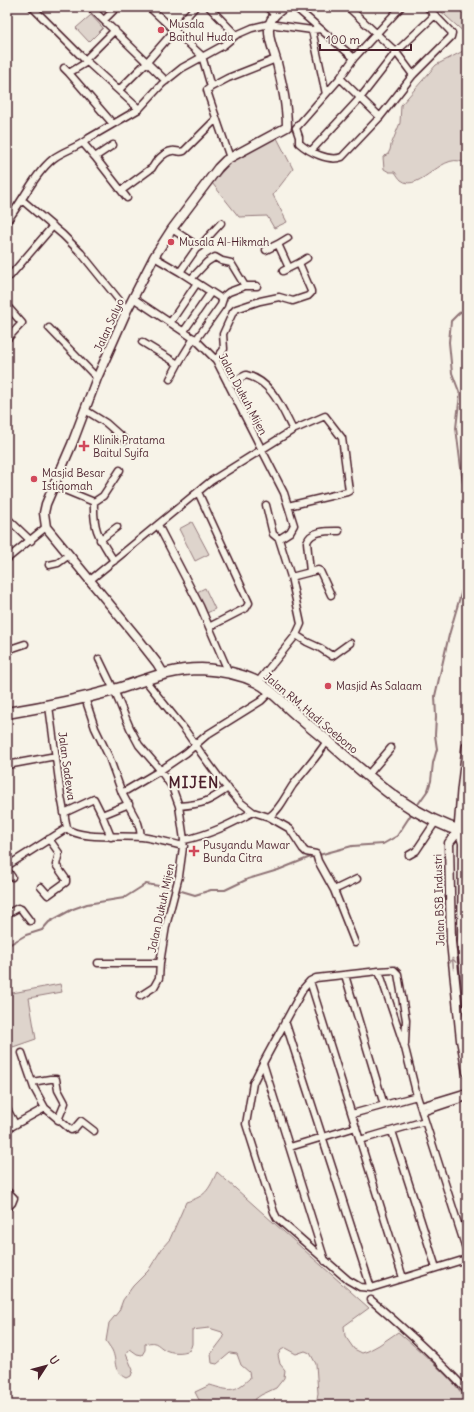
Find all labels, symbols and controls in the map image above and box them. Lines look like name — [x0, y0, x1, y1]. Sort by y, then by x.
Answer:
place label: Musala Baithul Huda — [169, 17, 233, 44]
marker: Musala Baithul Huda — [156, 25, 166, 35]
scale bar — [320, 26, 411, 52]
text: 100 m — [326, 32, 360, 47]
place label: Musala Al-Hikmah — [179, 235, 269, 249]
marker: Musala Al-Hikmah — [166, 237, 176, 247]
street label: Jalan Salyo — [91, 296, 127, 354]
street label: Jalan Dukuh Mijen — [215, 351, 271, 437]
place label: Klinik Pratama Baitul Syifa — [93, 433, 165, 460]
marker: Klinik Pratama Baitul Syifa — [78, 440, 90, 452]
place label: Masjid Besar Istiqomah — [42, 466, 106, 493]
marker: Masjid Besar Istiqomah — [29, 474, 39, 484]
street label: Jalan RM. Hadi Soebono — [261, 669, 361, 757]
place label: Masjid As Salaam — [336, 679, 422, 693]
marker: Masjid As Salaam — [323, 681, 333, 691]
street label: Jalan Sadewa — [55, 731, 79, 801]
district label: MIJEN — [169, 773, 219, 792]
place label: Pusyandu Mawar Bunda Citra — [203, 838, 290, 865]
marker: Pusyandu Mawar Bunda Citra — [188, 845, 200, 857]
street label: Jalan BSB Industri — [430, 854, 448, 946]
street label: Jalan Dukuh Mijen — [145, 862, 177, 954]
one-way arrow — [449, 958, 457, 971]
north arrow — [26, 1346, 66, 1386]
text: U — [46, 1353, 62, 1367]

